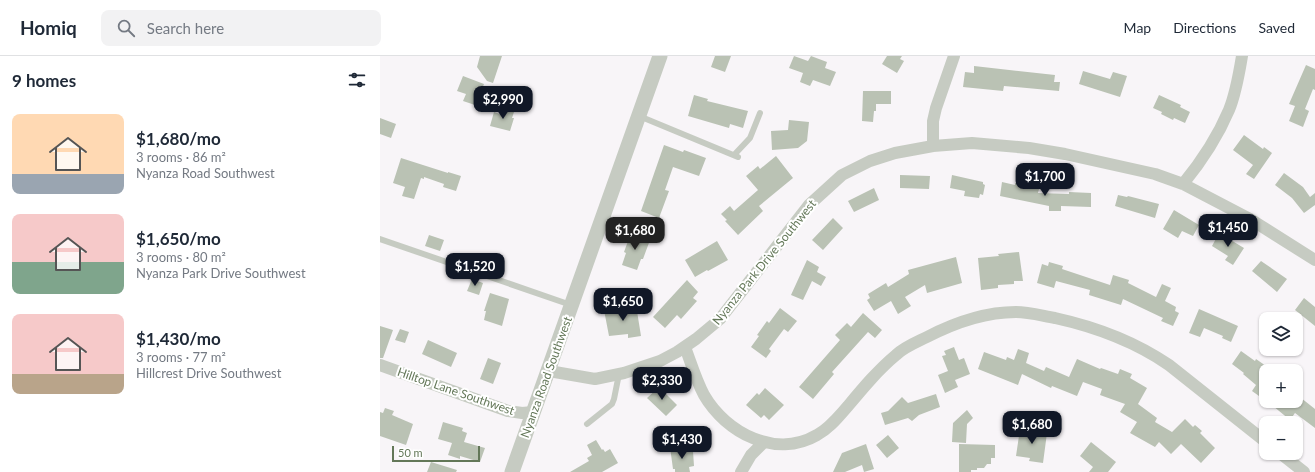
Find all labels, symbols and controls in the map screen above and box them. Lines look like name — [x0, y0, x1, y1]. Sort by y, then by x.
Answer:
search box — [101, 10, 381, 46]
text: Homiq — [20, 16, 77, 39]
icon: search — [115, 17, 137, 39]
text: Search here — [147, 19, 224, 37]
text: Map — [1124, 19, 1151, 36]
text: Directions — [1173, 19, 1236, 36]
text: Saved — [1258, 19, 1295, 36]
icon: filters — [346, 69, 368, 91]
text: 9 homes — [12, 70, 76, 91]
pin: $2,990 — [470, 86, 536, 120]
text: $2,990 — [483, 91, 523, 107]
text: $1,680/mo — [136, 128, 221, 149]
icon: home — [44, 130, 92, 178]
text: 3 rooms · 86 m² — [136, 149, 226, 165]
pin: $1,700 — [1012, 163, 1078, 197]
text: Nyanza Road Southwest — [136, 165, 275, 181]
text: $1,700 — [1025, 168, 1065, 184]
street label: Nyanza Park Drive Southwest — [709, 196, 820, 328]
pin: $1,450 — [1195, 214, 1261, 248]
pin: $1,680 — [602, 217, 668, 251]
text: $1,450 — [1208, 219, 1248, 235]
text: $1,680 — [615, 222, 655, 238]
text: $1,650/mo — [136, 228, 221, 249]
icon: home — [44, 230, 92, 278]
text: 3 rooms · 80 m² — [136, 249, 226, 265]
pin: $1,520 — [442, 253, 508, 287]
text: $1,520 — [455, 258, 495, 274]
text: Nyanza Park Drive Southwest — [136, 265, 306, 281]
pin: $1,650 — [590, 288, 656, 322]
text: $1,650 — [603, 293, 643, 309]
map controls — [1259, 312, 1303, 460]
button: layers — [1259, 312, 1303, 356]
street label: Nyanza Road Southwest — [517, 314, 575, 440]
text: $1,430/mo — [136, 328, 221, 349]
icon: home — [44, 330, 92, 378]
text: 3 rooms · 77 m² — [136, 349, 226, 365]
street label: Hilltop Lane Southwest — [395, 364, 517, 418]
button: + — [1259, 364, 1303, 408]
text: Hillcrest Drive Southwest — [136, 365, 281, 381]
pin: $2,330 — [629, 367, 695, 401]
text: $2,330 — [642, 372, 682, 388]
pin: $1,680 — [999, 411, 1065, 445]
text: $1,680 — [1012, 416, 1052, 432]
button: − — [1259, 416, 1303, 460]
pin: $1,430 — [649, 426, 715, 460]
text: $1,430 — [662, 431, 702, 447]
scale bar — [392, 444, 480, 463]
text: 50 m — [398, 446, 423, 459]

